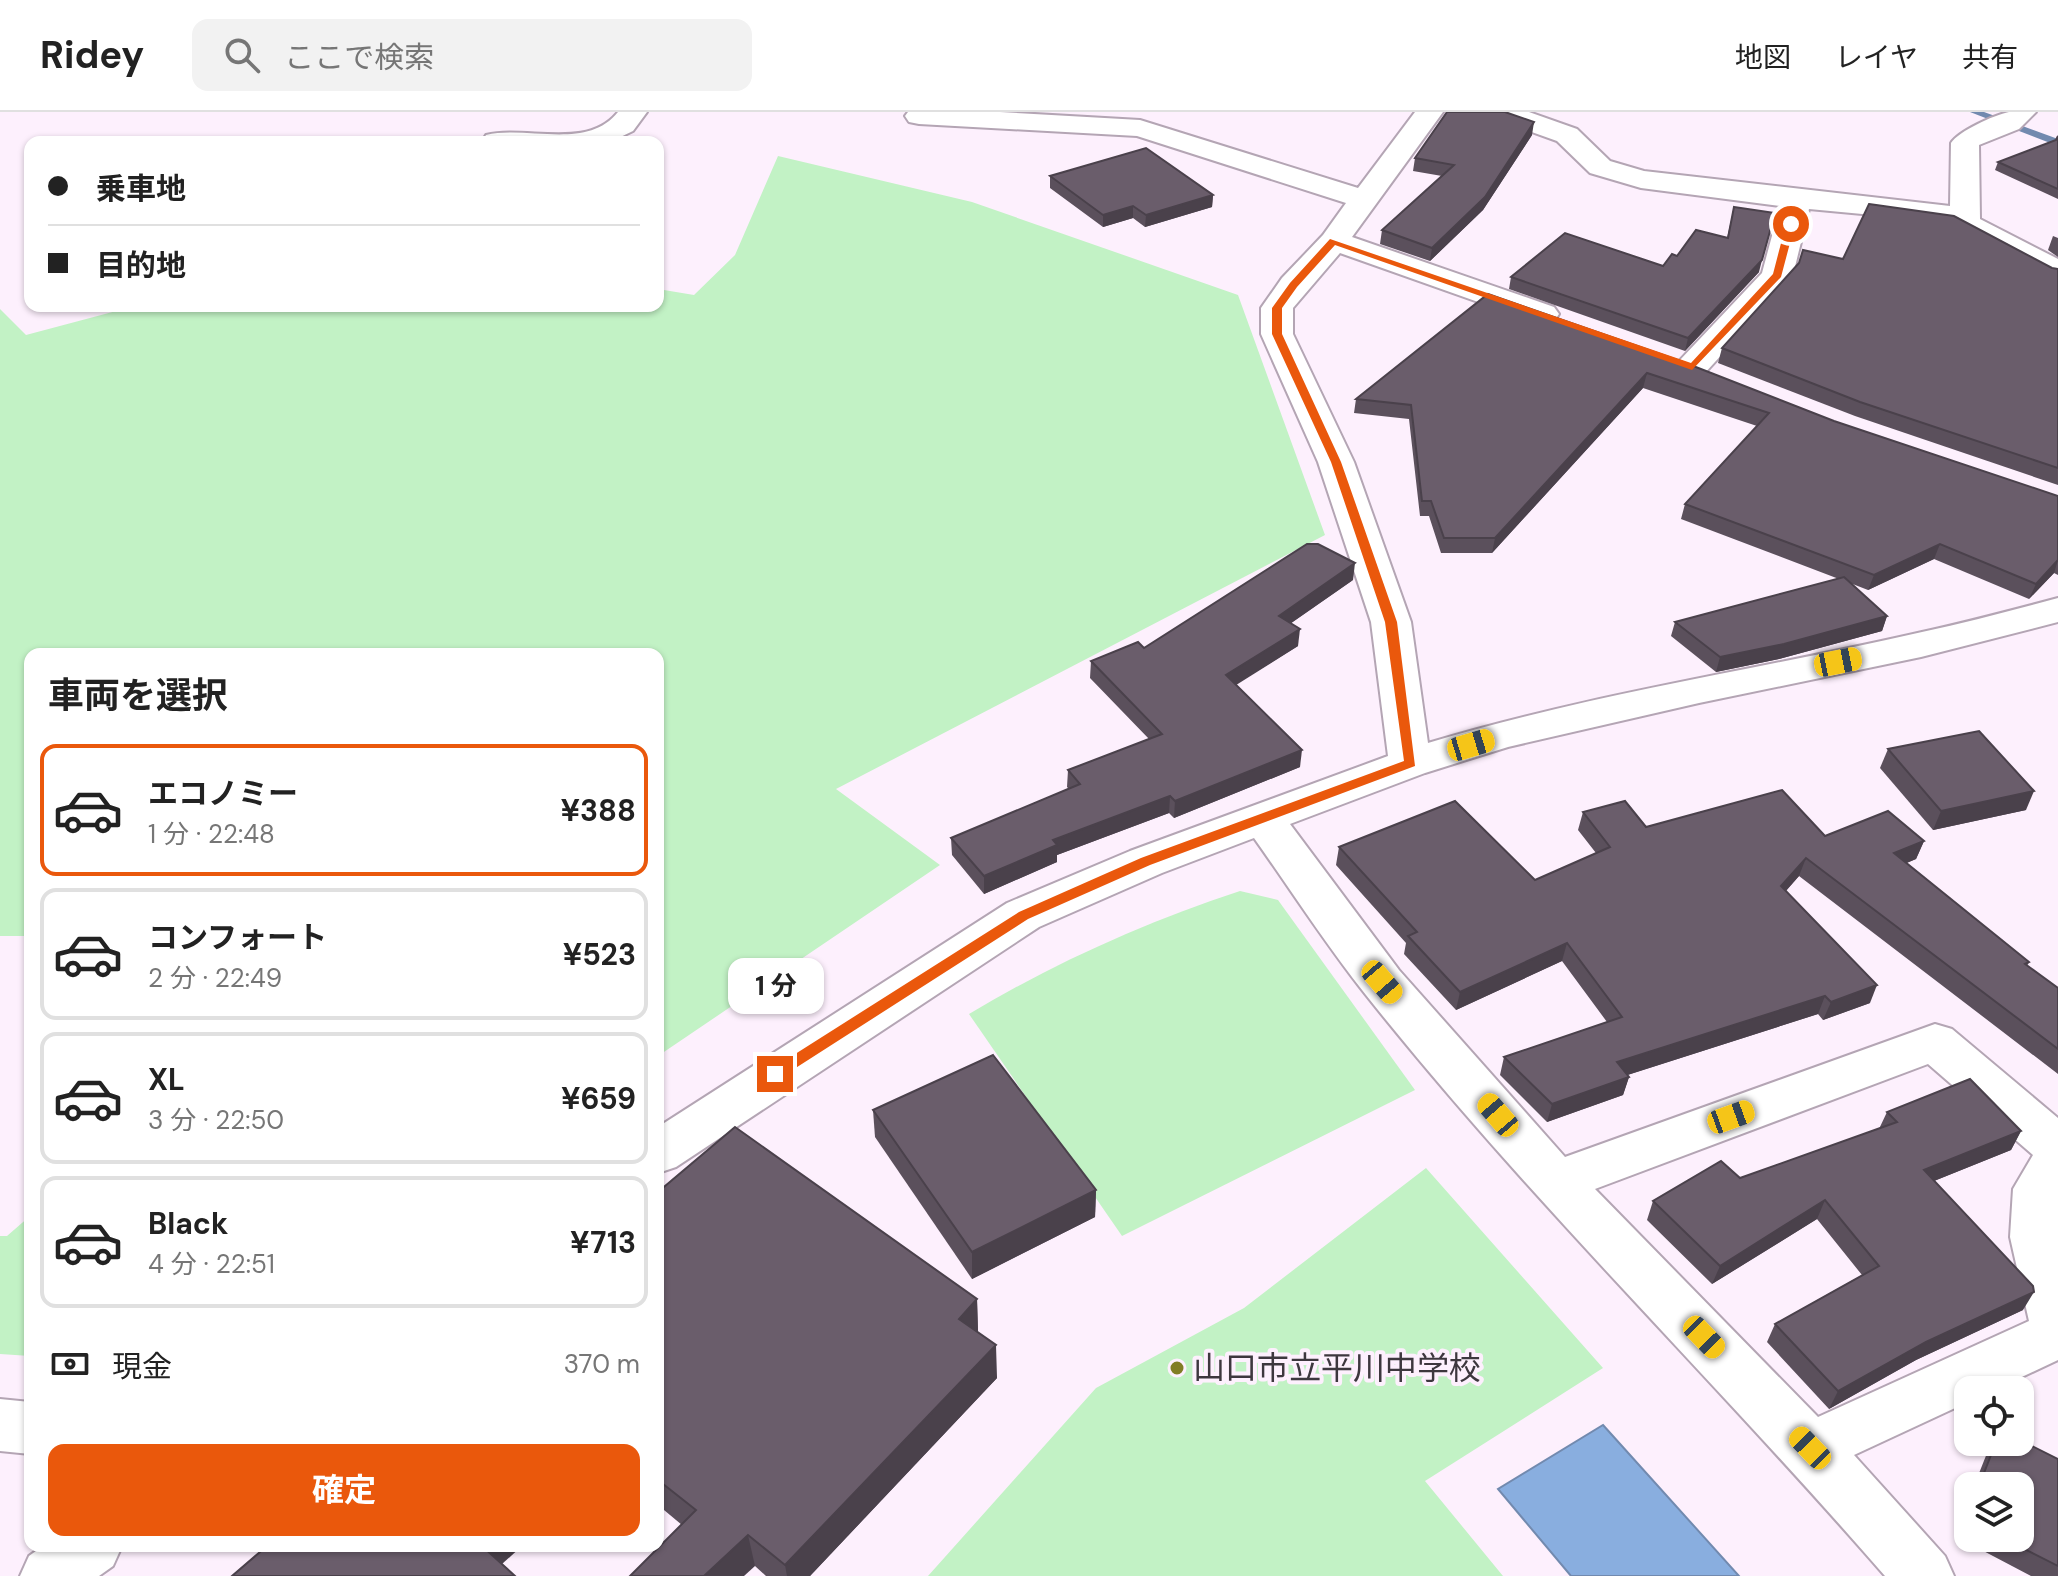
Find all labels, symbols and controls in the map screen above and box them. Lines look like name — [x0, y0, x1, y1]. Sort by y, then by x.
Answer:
search box — [192, 19, 752, 91]
text: Ridey — [40, 30, 144, 80]
icon: search — [220, 33, 264, 77]
text: ここで検索 — [284, 38, 434, 77]
text: 地図 — [1735, 39, 1791, 76]
text: レイヤ — [1835, 39, 1918, 76]
text: 共有 — [1962, 39, 2018, 76]
text: 乗車地 — [96, 169, 186, 208]
route start — [1773, 206, 1809, 242]
text: 目的地 — [96, 246, 186, 285]
car — [1812, 646, 1864, 678]
text: 車両を選択 — [48, 672, 228, 719]
car — [1445, 727, 1497, 763]
icon: car — [52, 774, 124, 846]
text: エコノミー — [148, 774, 298, 813]
text: ¥388 — [560, 791, 636, 830]
text: 1 分 · 22:48 — [148, 817, 275, 851]
icon: car — [52, 918, 124, 990]
text: コンフォート — [148, 918, 327, 957]
text: ¥523 — [563, 935, 636, 974]
car — [1357, 956, 1407, 1008]
callout: 1 分 — [727, 958, 823, 1014]
text: 2 分 · 22:49 — [148, 961, 282, 995]
text: 1 分 — [755, 969, 797, 1003]
route end — [757, 1056, 793, 1092]
text: XL — [148, 1060, 185, 1099]
icon: car — [52, 1062, 124, 1134]
text: ¥659 — [561, 1079, 636, 1118]
car — [1473, 1089, 1523, 1141]
car — [1704, 1098, 1758, 1136]
text: 3 分 · 22:50 — [148, 1103, 284, 1137]
text: Black — [148, 1204, 228, 1243]
icon: car — [52, 1206, 124, 1278]
text: ¥713 — [570, 1223, 636, 1262]
text: 4 分 · 22:51 — [148, 1247, 275, 1281]
car — [1679, 1311, 1729, 1363]
icon: cash — [48, 1342, 92, 1386]
text: 現金 — [112, 1347, 172, 1386]
text: 370 m — [564, 1347, 640, 1381]
place label: 山口市立平川中学校 — [1193, 1347, 1481, 1389]
marker: 山口市立平川中学校 — [1168, 1359, 1186, 1377]
map controls — [1954, 1376, 2034, 1552]
button: locate — [1954, 1376, 2034, 1456]
car — [1785, 1422, 1835, 1474]
button: 確定 — [48, 1444, 640, 1536]
button: layers — [1954, 1472, 2034, 1552]

